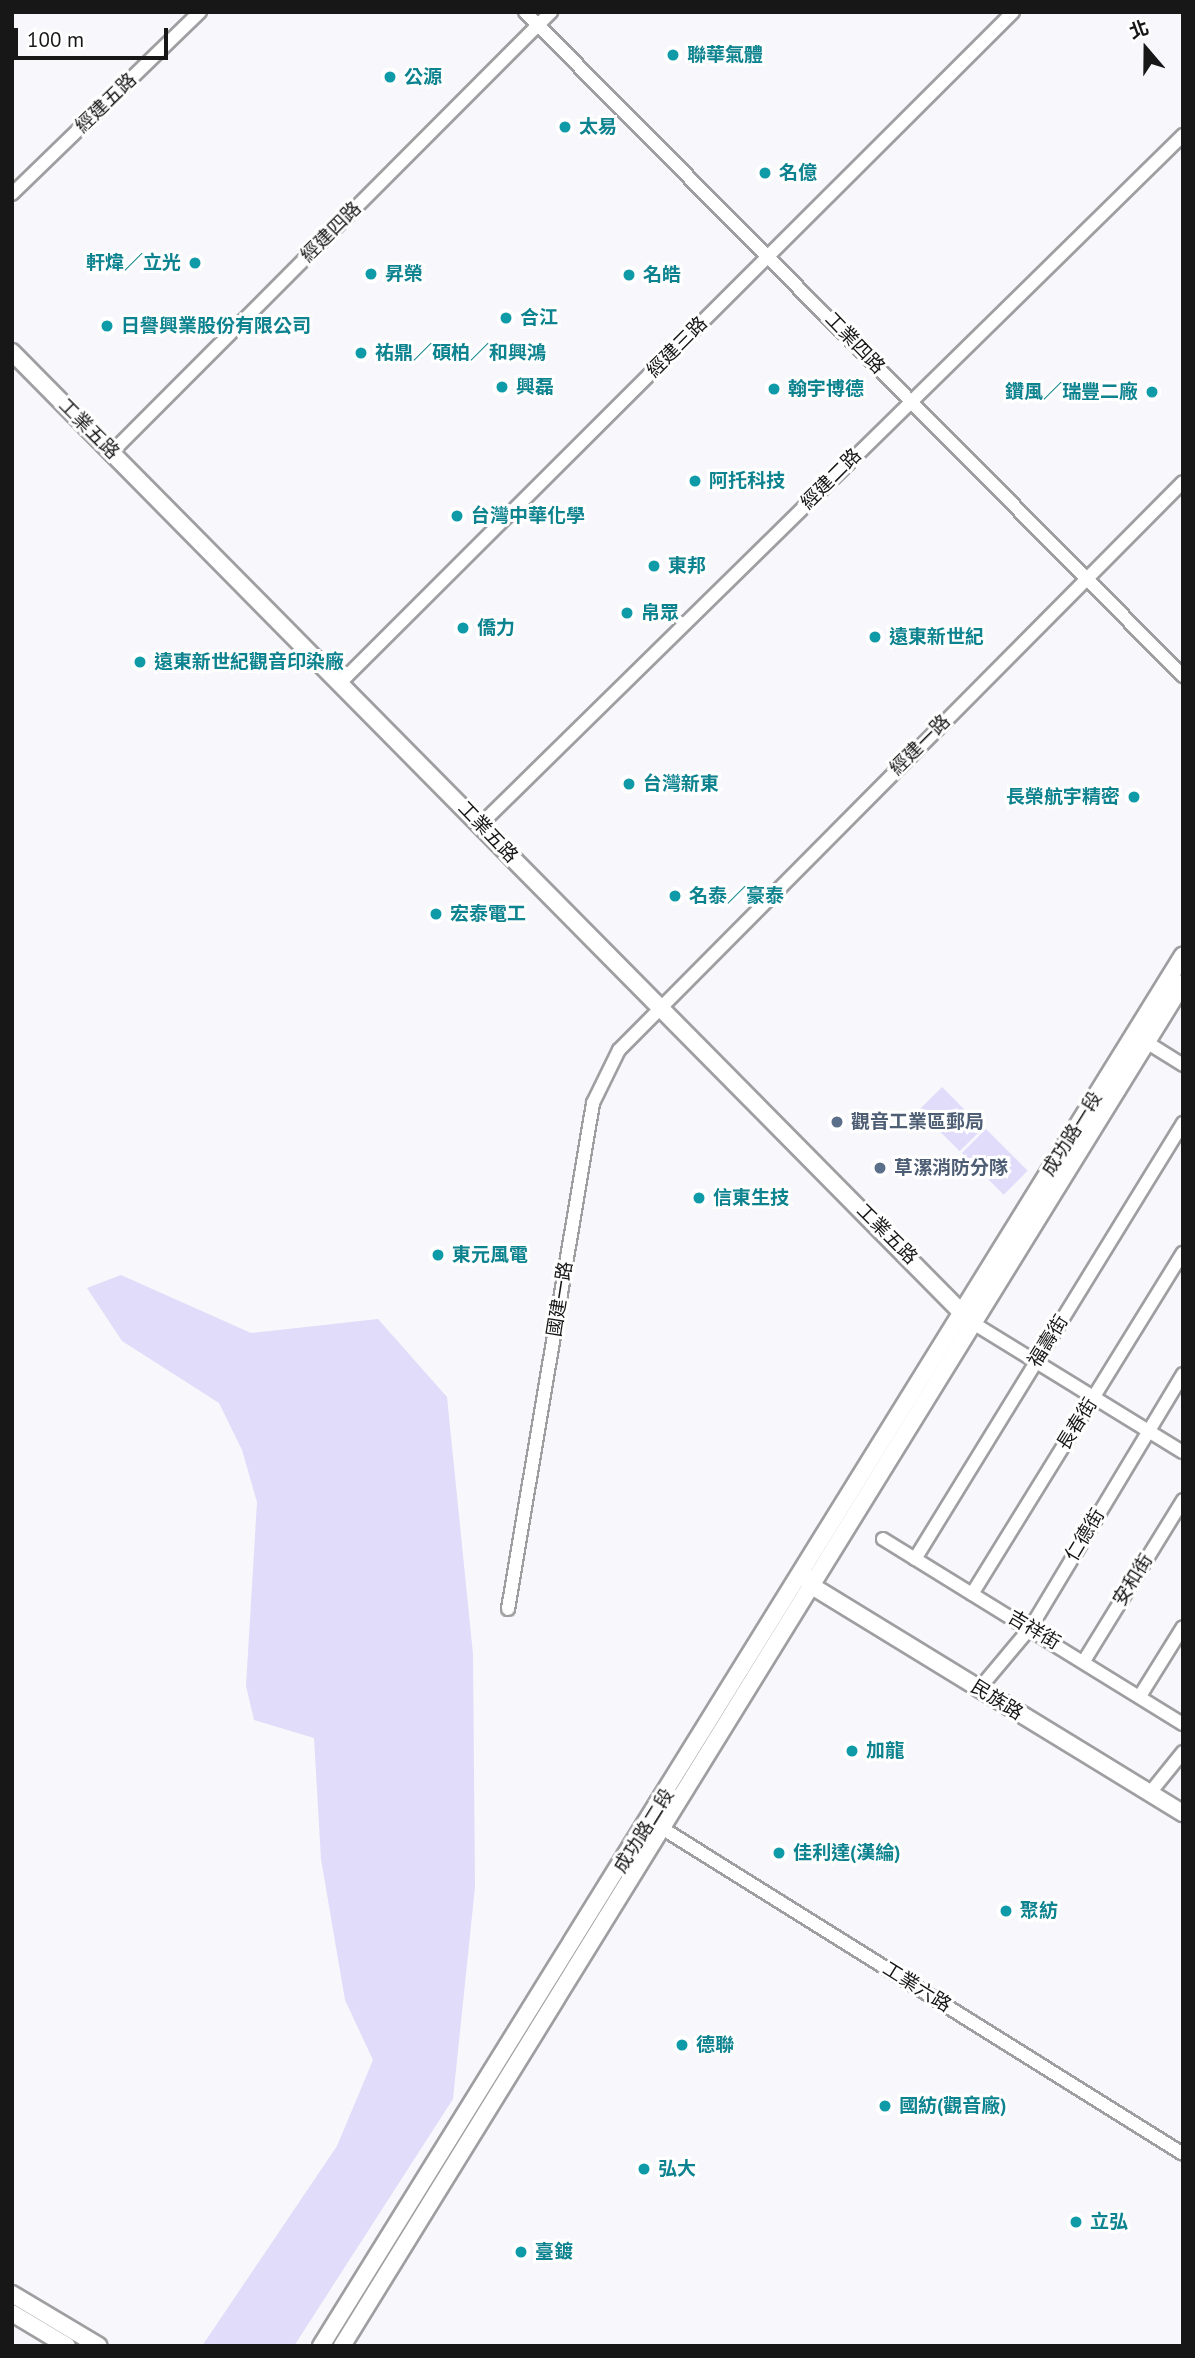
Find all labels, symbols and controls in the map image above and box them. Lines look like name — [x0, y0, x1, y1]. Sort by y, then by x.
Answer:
scale bar — [18, 14, 172, 58]
north arrow — [1111, 14, 1181, 84]
text: 北 — [1126, 15, 1152, 44]
text: 100 m — [27, 26, 84, 53]
place label: 聯華氣體 — [687, 44, 763, 66]
marker: 聯華氣體 — [665, 47, 681, 63]
place label: 公源 — [404, 66, 442, 88]
street label: 經建五路 — [71, 68, 141, 138]
marker: 公源 — [382, 69, 398, 85]
place label: 太易 — [579, 116, 617, 138]
marker: 太易 — [557, 119, 573, 135]
place label: 名億 — [779, 162, 817, 184]
marker: 名億 — [757, 165, 773, 181]
street label: 經建四路 — [296, 197, 366, 267]
place label: 軒煒／立光 — [86, 252, 181, 274]
marker: 軒煒／立光 — [187, 255, 203, 271]
place label: 昇榮 — [385, 263, 423, 285]
place label: 名皓 — [643, 264, 681, 286]
marker: 昇榮 — [363, 266, 379, 282]
marker: 名皓 — [621, 267, 637, 283]
place label: 合江 — [520, 307, 558, 329]
street label: 工業四路 — [820, 308, 890, 378]
marker: 合江 — [498, 310, 514, 326]
street label: 經建三路 — [642, 312, 712, 382]
place label: 日譽興業股份有限公司 — [121, 315, 311, 337]
marker: 日譽興業股份有限公司 — [99, 318, 115, 334]
place label: 祐鼎／碩柏／和興鴻 — [375, 342, 546, 364]
marker: 祐鼎／碩柏／和興鴻 — [353, 345, 369, 361]
place label: 興磊 — [516, 376, 554, 398]
place label: 翰宇博德 — [788, 378, 864, 400]
marker: 興磊 — [494, 379, 510, 395]
marker: 翰宇博德 — [766, 381, 782, 397]
place label: 鑽風／瑞豐二廠 — [1005, 381, 1138, 403]
marker: 鑽風／瑞豐二廠 — [1144, 384, 1160, 400]
street label: 工業五路 — [54, 394, 124, 464]
street label: 經建二路 — [796, 444, 866, 514]
place label: 阿托科技 — [709, 470, 785, 492]
marker: 阿托科技 — [687, 473, 703, 489]
place label: 台灣中華化學 — [471, 505, 585, 527]
marker: 台灣中華化學 — [449, 508, 465, 524]
place label: 東邦 — [668, 555, 706, 577]
marker: 東邦 — [646, 558, 662, 574]
place label: 帛眾 — [641, 602, 679, 624]
marker: 帛眾 — [619, 605, 635, 621]
place label: 僑力 — [477, 617, 515, 639]
marker: 僑力 — [455, 620, 471, 636]
place label: 遠東新世紀 — [889, 626, 984, 648]
marker: 遠東新世紀 — [867, 629, 883, 645]
place label: 遠東新世紀觀音印染廠 — [154, 651, 344, 673]
marker: 遠東新世紀觀音印染廠 — [132, 654, 148, 670]
street label: 經建一路 — [885, 710, 955, 780]
place label: 台灣新東 — [643, 773, 719, 795]
marker: 台灣新東 — [621, 776, 637, 792]
place label: 長榮航宇精密 — [1006, 786, 1120, 808]
marker: 長榮航宇精密 — [1126, 789, 1142, 805]
street label: 工業五路 — [453, 797, 523, 867]
place label: 名泰／豪泰 — [689, 885, 784, 907]
marker: 名泰／豪泰 — [667, 888, 683, 904]
place label: 宏泰電工 — [450, 903, 526, 925]
marker: 宏泰電工 — [428, 906, 444, 922]
street label: 成功路一段 — [1037, 1088, 1107, 1180]
place label: 觀音工業區郵局 — [851, 1111, 984, 1133]
marker: 觀音工業區郵局 — [829, 1114, 845, 1130]
place label: 草漯消防分隊 — [894, 1157, 1008, 1179]
marker: 草漯消防分隊 — [872, 1160, 888, 1176]
place label: 信東生技 — [713, 1187, 789, 1209]
marker: 信東生技 — [691, 1190, 707, 1206]
street label: 工業五路 — [852, 1199, 922, 1269]
place label: 東元風電 — [452, 1244, 528, 1266]
marker: 東元風電 — [430, 1247, 446, 1263]
street label: 國建一路 — [543, 1260, 577, 1338]
street label: 福壽街 — [1023, 1311, 1073, 1371]
street label: 長春街 — [1052, 1394, 1102, 1454]
street label: 仁德街 — [1061, 1505, 1109, 1565]
street label: 安和街 — [1108, 1550, 1158, 1610]
street label: 吉祥街 — [1004, 1606, 1064, 1654]
street label: 民族路 — [967, 1675, 1027, 1725]
place label: 加龍 — [866, 1740, 904, 1762]
marker: 加龍 — [844, 1743, 860, 1759]
street label: 成功路二段 — [609, 1785, 679, 1877]
place label: 佳利達(漢綸) — [793, 1842, 900, 1864]
marker: 佳利達(漢綸) — [771, 1845, 787, 1861]
place label: 聚紡 — [1020, 1900, 1058, 1922]
marker: 聚紡 — [998, 1903, 1014, 1919]
street label: 工業六路 — [879, 1957, 955, 2017]
place label: 德聯 — [696, 2034, 734, 2056]
marker: 德聯 — [674, 2037, 690, 2053]
place label: 國紡(觀音廠) — [899, 2095, 1006, 2117]
marker: 國紡(觀音廠) — [877, 2098, 893, 2114]
place label: 弘大 — [658, 2158, 696, 2180]
marker: 弘大 — [636, 2161, 652, 2177]
place label: 立弘 — [1090, 2211, 1128, 2233]
marker: 立弘 — [1068, 2214, 1084, 2230]
place label: 臺鍍 — [535, 2241, 573, 2263]
marker: 臺鍍 — [513, 2244, 529, 2260]

